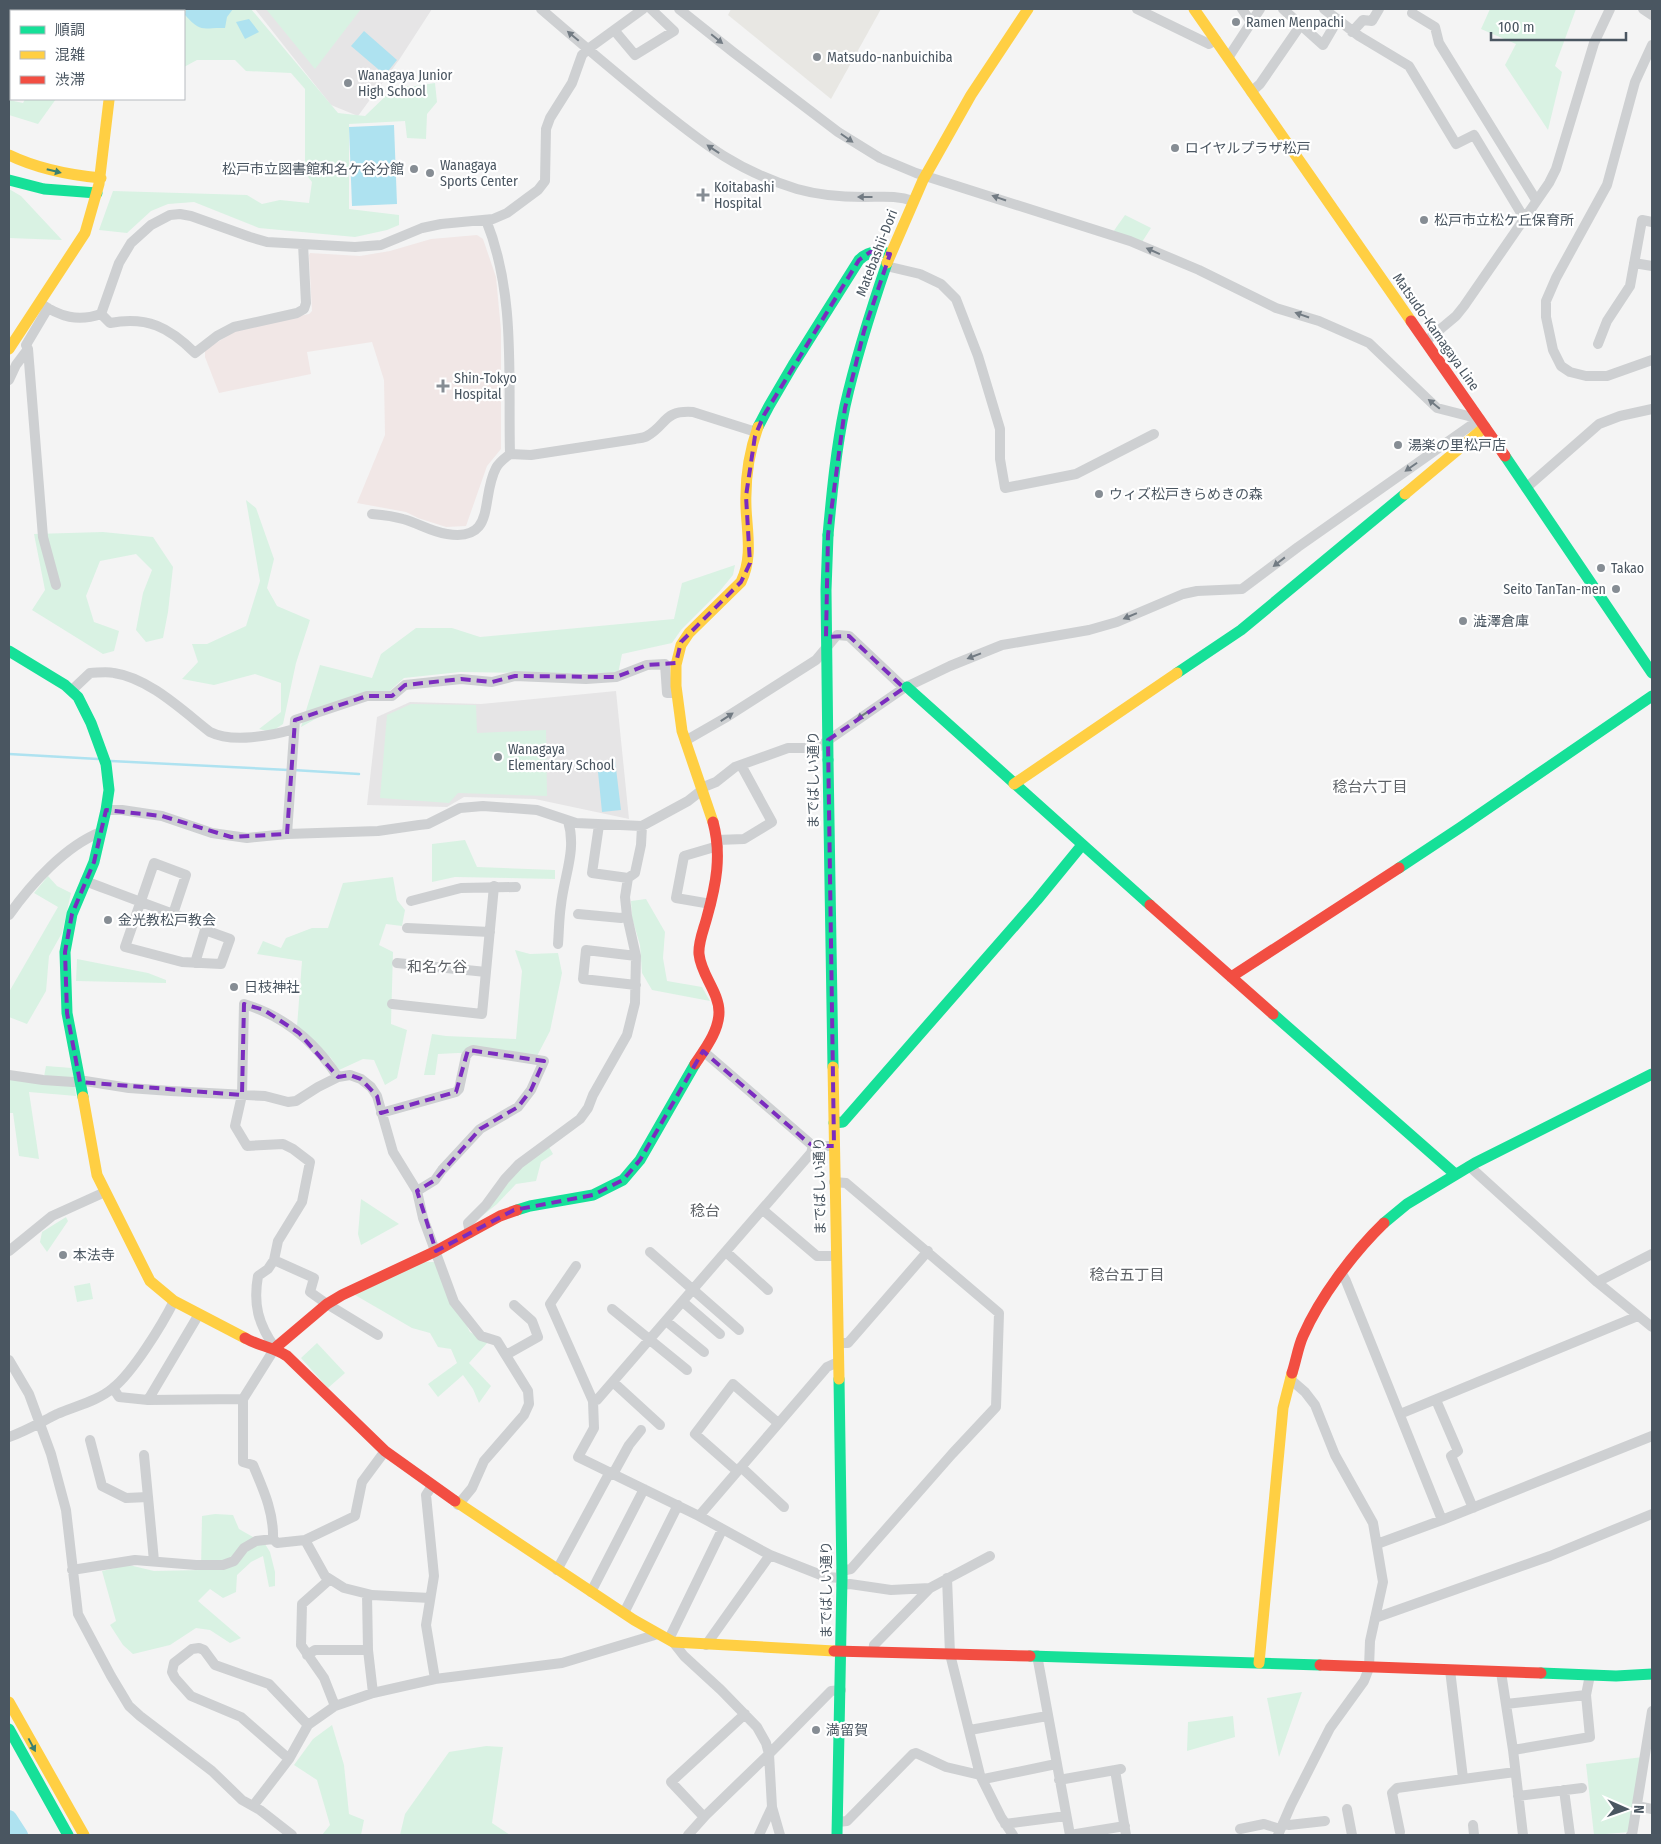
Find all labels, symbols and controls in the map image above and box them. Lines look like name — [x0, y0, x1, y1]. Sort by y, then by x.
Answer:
legend — [10, 10, 185, 100]
scale bar — [1491, 10, 1626, 42]
place label: Ramen Menpachi — [1246, 14, 1344, 31]
marker: Ramen Menpachi — [1230, 16, 1242, 28]
text: 100 m — [1498, 18, 1535, 36]
text: 順調 — [55, 21, 85, 39]
one-way arrow — [566, 30, 579, 41]
one-way arrow — [710, 34, 723, 45]
text: 混雑 — [55, 46, 85, 64]
place label: Matsudo-nanbuichiba — [827, 49, 953, 66]
marker: Matsudo-nanbuichiba — [811, 51, 823, 63]
place label: Wanagaya Junior High School — [358, 67, 453, 100]
text: 渋滞 — [55, 71, 85, 89]
marker: Wanagaya Junior High School — [342, 77, 354, 89]
one-way arrow — [840, 133, 853, 143]
place label: ロイヤルプラザ松戸 — [1185, 140, 1311, 157]
marker: ロイヤルプラザ松戸 — [1169, 142, 1181, 154]
one-way arrow — [706, 144, 719, 154]
place label: Wanagaya Sports Center — [440, 157, 518, 190]
place label: 松戸市立図書館和名ケ谷分館 — [222, 161, 404, 178]
marker: 松戸市立図書館和名ケ谷分館 — [408, 163, 420, 175]
one-way arrow — [46, 167, 61, 175]
marker: Wanagaya Sports Center — [424, 167, 436, 179]
place label: Koitabashi Hospital — [714, 179, 774, 212]
marker: Koitabashi Hospital — [696, 188, 710, 202]
one-way arrow — [857, 193, 873, 201]
one-way arrow — [991, 194, 1006, 202]
street label: Matebashii-Dori — [853, 207, 901, 299]
place label: 松戸市立松ケ丘保育所 — [1434, 212, 1574, 229]
marker: 松戸市立松ケ丘保育所 — [1418, 214, 1430, 226]
one-way arrow — [1146, 247, 1160, 255]
street label: Matsudo-Kamagaya Line — [1389, 270, 1483, 394]
one-way arrow — [1294, 311, 1309, 318]
place label: Shin-Tokyo Hospital — [454, 370, 517, 403]
marker: Shin-Tokyo Hospital — [436, 379, 450, 393]
one-way arrow — [1428, 399, 1441, 410]
place label: 湯楽の里松戸店 — [1408, 437, 1506, 454]
marker: 湯楽の里松戸店 — [1392, 439, 1404, 451]
one-way arrow — [1404, 462, 1418, 472]
place label: ウィズ松戸きらめきの森 — [1109, 486, 1263, 503]
marker: ウィズ松戸きらめきの森 — [1093, 488, 1105, 500]
one-way arrow — [1273, 556, 1286, 567]
place label: Takao — [1611, 560, 1644, 577]
marker: Takao — [1595, 562, 1607, 574]
place label: Seito TanTan-men — [1503, 581, 1606, 598]
marker: Seito TanTan-men — [1610, 583, 1622, 595]
one-way arrow — [1122, 612, 1137, 620]
place label: 澁澤倉庫 — [1473, 613, 1529, 630]
marker: 澁澤倉庫 — [1457, 615, 1469, 627]
one-way arrow — [966, 653, 981, 660]
one-way arrow — [857, 710, 870, 720]
one-way arrow — [720, 712, 734, 722]
street label: までばしい通り — [805, 731, 822, 829]
place label: Wanagaya Elementary School — [508, 741, 615, 774]
marker: Wanagaya Elementary School — [492, 751, 504, 763]
district label: 稔台六丁目 — [1332, 778, 1408, 796]
place label: 金光教松戸教会 — [118, 912, 216, 929]
marker: 金光教松戸教会 — [102, 914, 114, 926]
district label: 和名ケ谷 — [407, 958, 467, 976]
place label: 日枝神社 — [244, 979, 300, 996]
marker: 日枝神社 — [228, 981, 240, 993]
street label: までばしい通り — [811, 1137, 829, 1235]
district label: 稔台 — [690, 1202, 720, 1220]
place label: 本法寺 — [73, 1247, 115, 1264]
marker: 本法寺 — [57, 1249, 69, 1261]
district label: 稔台五丁目 — [1089, 1266, 1165, 1284]
street label: までばしい通り — [818, 1541, 835, 1639]
place label: 満留賀 — [826, 1722, 868, 1739]
marker: 満留賀 — [810, 1724, 822, 1736]
one-way arrow — [28, 1737, 36, 1752]
north arrow — [1601, 1784, 1651, 1834]
text: N — [1630, 1805, 1647, 1814]

